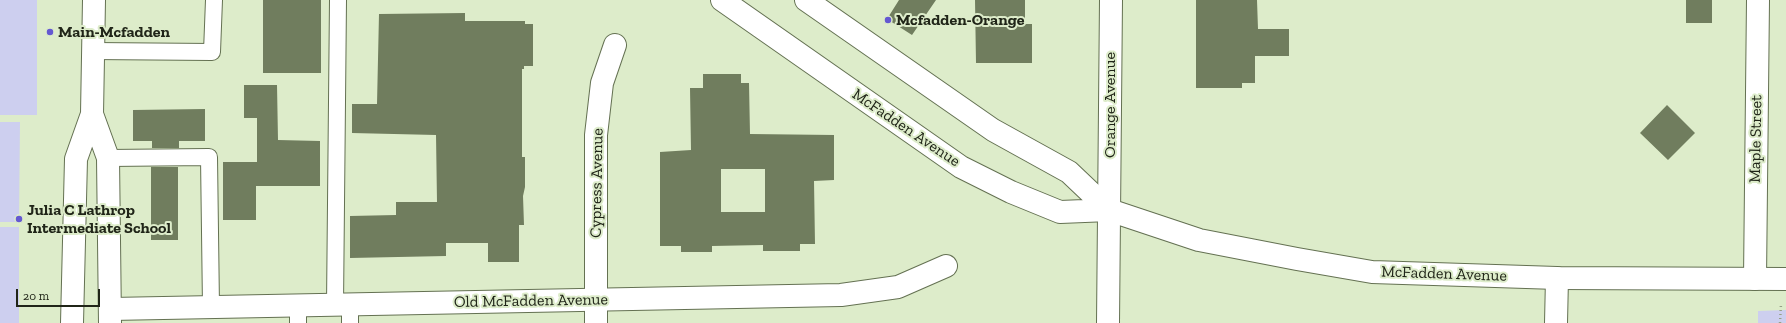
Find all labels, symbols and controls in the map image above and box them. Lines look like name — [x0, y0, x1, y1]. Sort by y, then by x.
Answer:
place label: Mcfadden-Orange — [896, 10, 1024, 30]
marker: Mcfadden-Orange — [883, 15, 893, 25]
place label: Main-Mcfadden — [58, 22, 170, 42]
marker: Main-Mcfadden — [45, 27, 55, 37]
street label: Orange Avenue — [1100, 52, 1120, 158]
street label: McFadden Avenue — [848, 85, 964, 171]
street label: Maple Street — [1746, 95, 1766, 183]
street label: Cypress Avenue — [586, 128, 608, 238]
place label: Julia C Lathrop Intermediate School — [27, 200, 171, 238]
marker: Julia C Lathrop Intermediate School — [14, 214, 24, 224]
street label: McFadden Avenue — [1381, 262, 1507, 286]
scale bar — [18, 281, 102, 307]
text: 20 m — [23, 289, 49, 303]
street label: Old McFadden Avenue — [454, 290, 608, 312]

